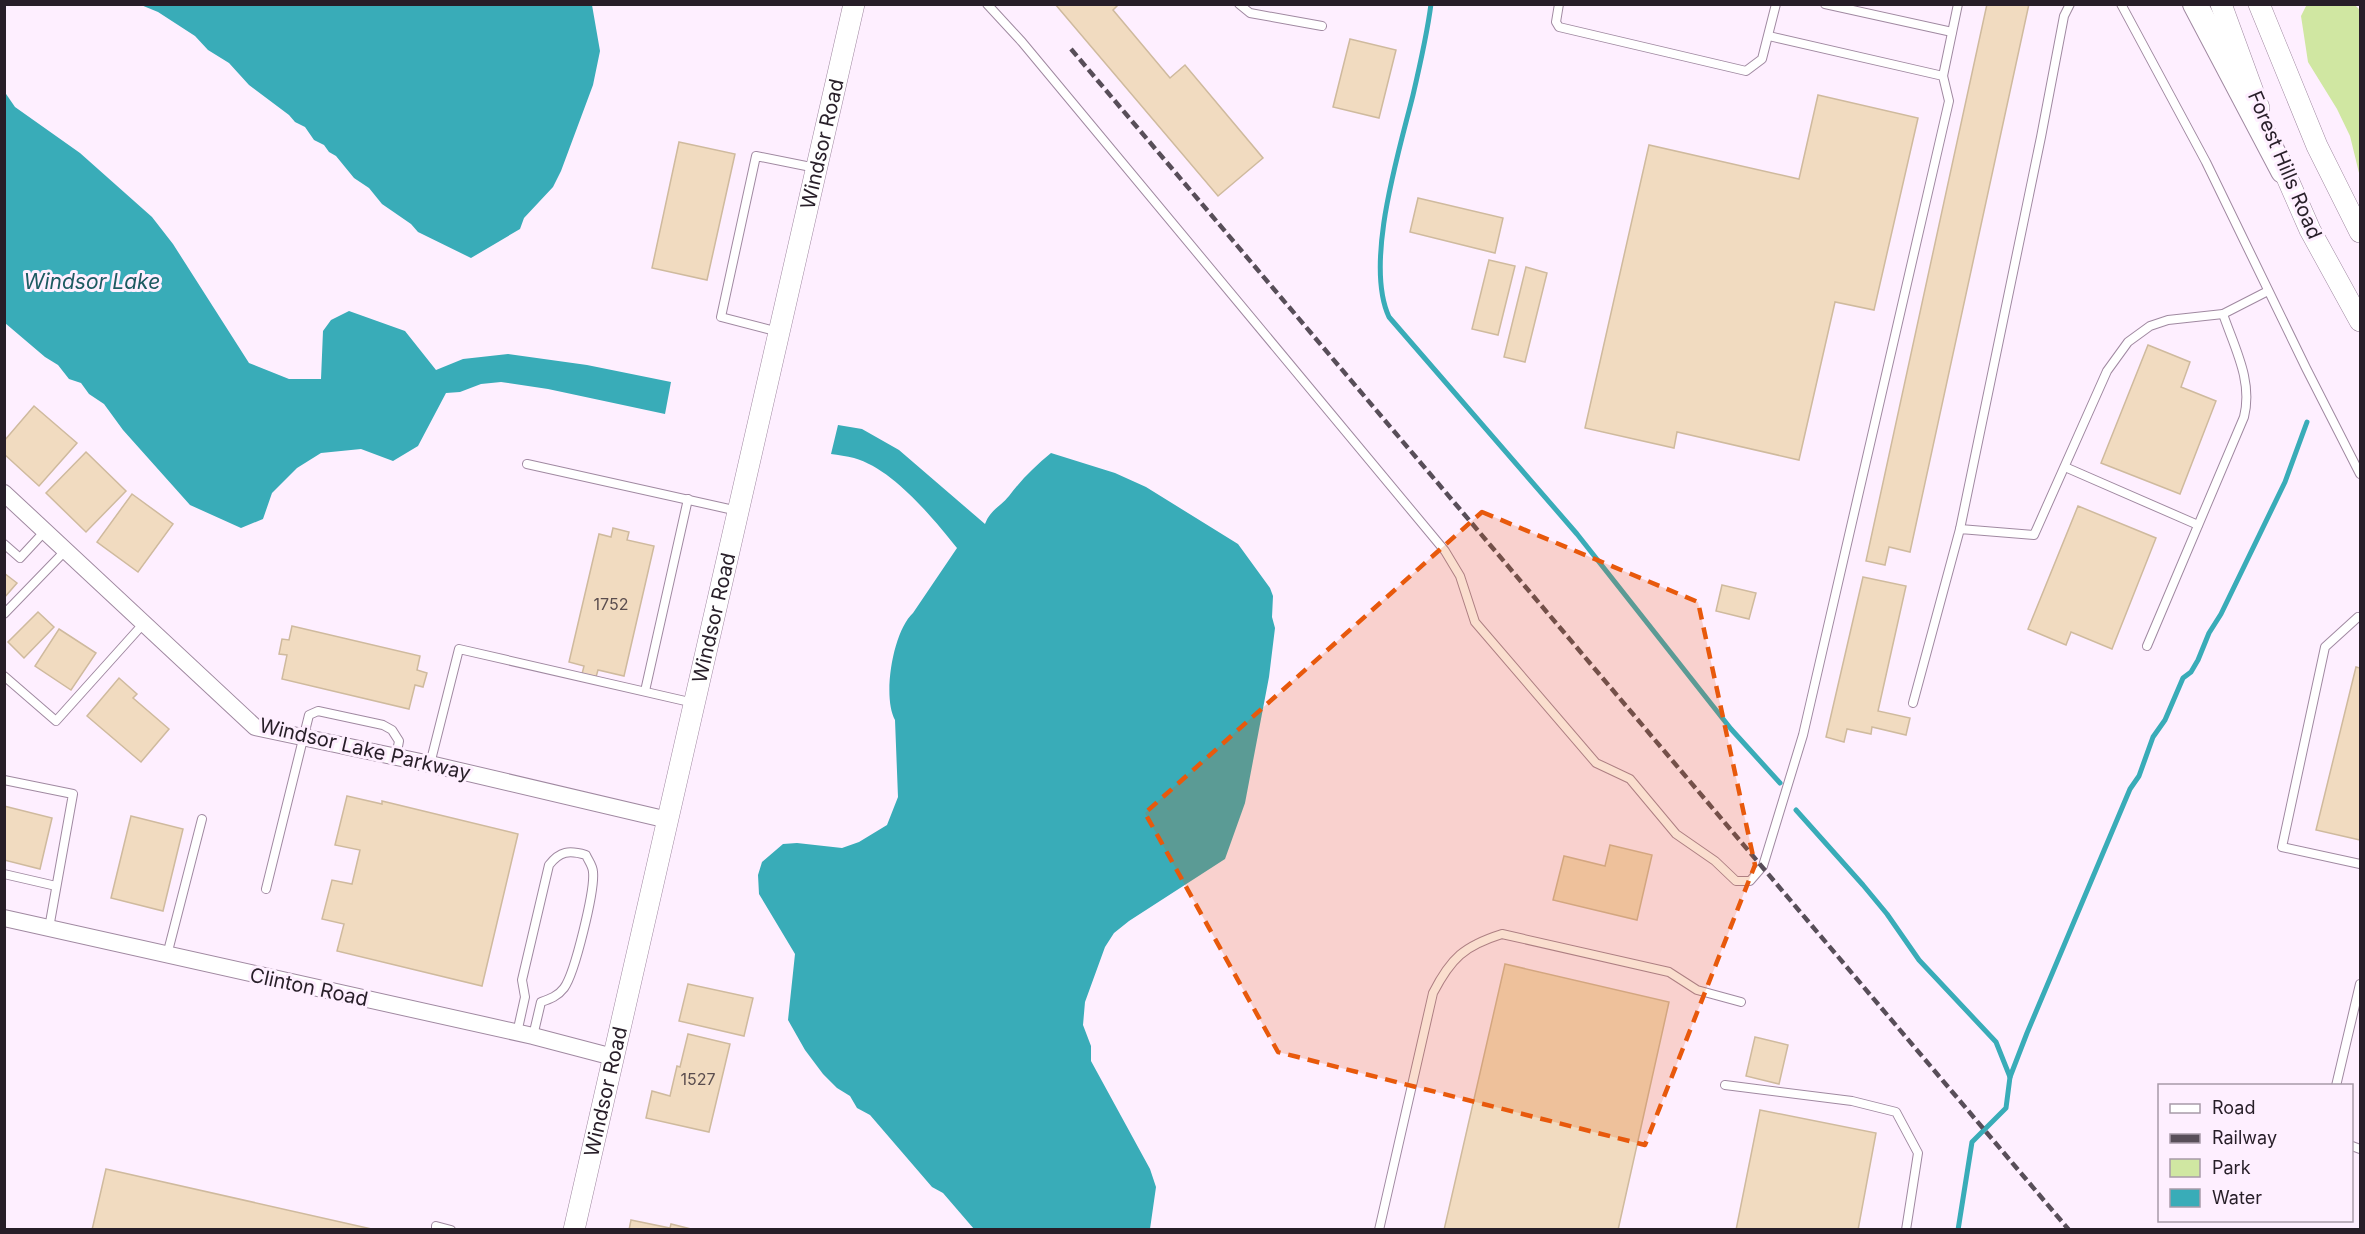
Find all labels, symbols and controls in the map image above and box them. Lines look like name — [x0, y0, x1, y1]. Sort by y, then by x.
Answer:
street label: Windsor Road — [796, 77, 848, 211]
street label: Forest Hills Road — [2243, 87, 2327, 243]
water label: Windsor Lake — [24, 269, 160, 294]
street label: Windsor Road — [687, 550, 740, 685]
house number: 1752 — [594, 594, 628, 614]
street label: Windsor Lake Parkway — [257, 713, 473, 785]
street label: Clinton Road — [248, 963, 370, 1011]
street label: Windsor Road — [579, 1024, 632, 1159]
house number: 1527 — [680, 1069, 716, 1089]
legend — [2158, 1084, 2353, 1222]
text: Road — [2212, 1097, 2255, 1118]
text: Railway — [2212, 1127, 2277, 1148]
text: Park — [2212, 1157, 2251, 1178]
text: Water — [2212, 1187, 2262, 1208]

